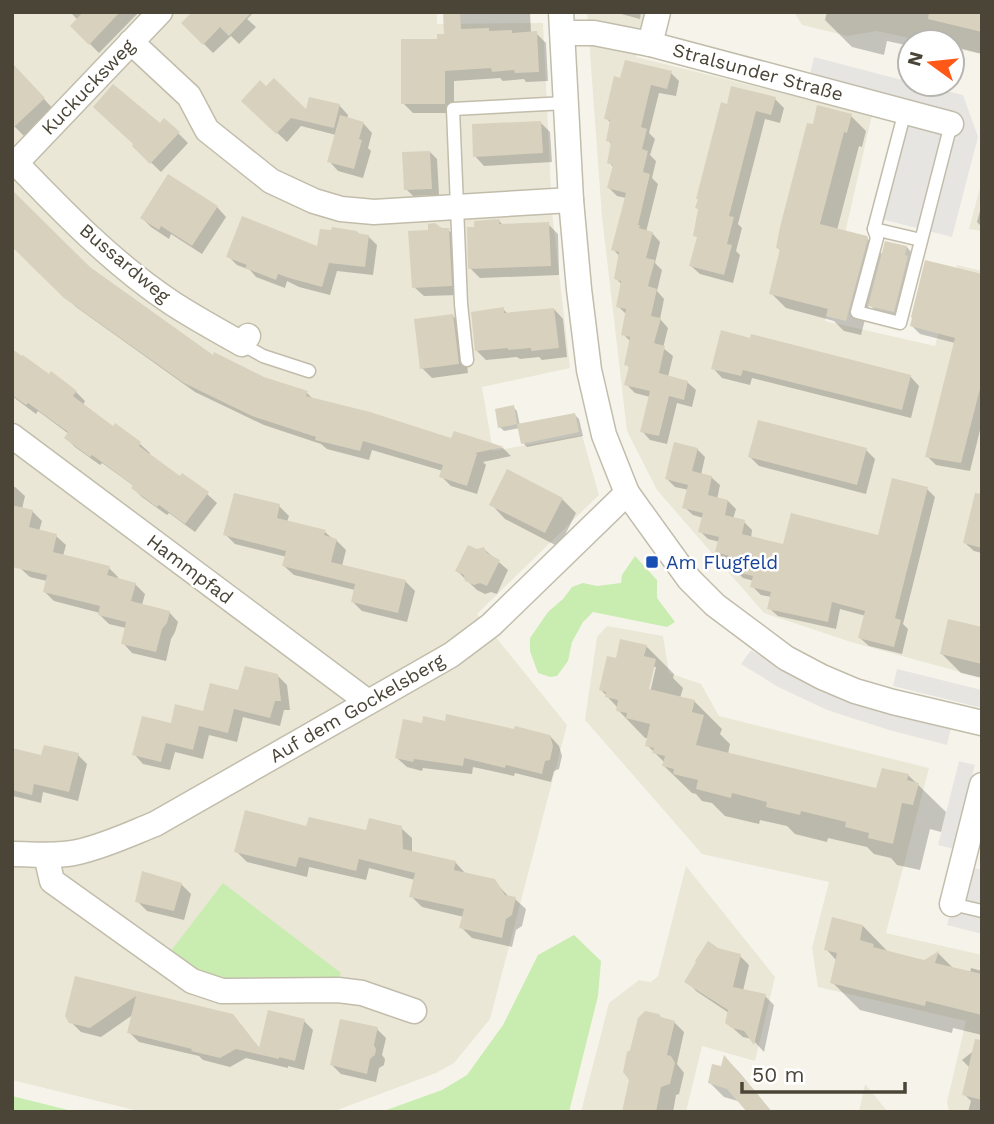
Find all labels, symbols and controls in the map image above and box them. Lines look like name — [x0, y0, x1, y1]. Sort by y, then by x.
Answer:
north arrow — [896, 28, 966, 98]
street label: Kuckucksweg — [37, 34, 140, 140]
street label: Stralsunder Straße — [670, 38, 846, 106]
text: N — [902, 49, 928, 69]
street label: Bussardweg — [75, 219, 176, 308]
street label: Hammpfad — [142, 529, 238, 609]
place label: Am Flugfeld — [666, 551, 778, 574]
marker: Am Flugfeld — [644, 554, 660, 570]
street label: Auf dem Gockelsberg — [265, 648, 449, 767]
scale bar — [742, 1050, 905, 1094]
text: 50 m — [752, 1062, 804, 1087]

